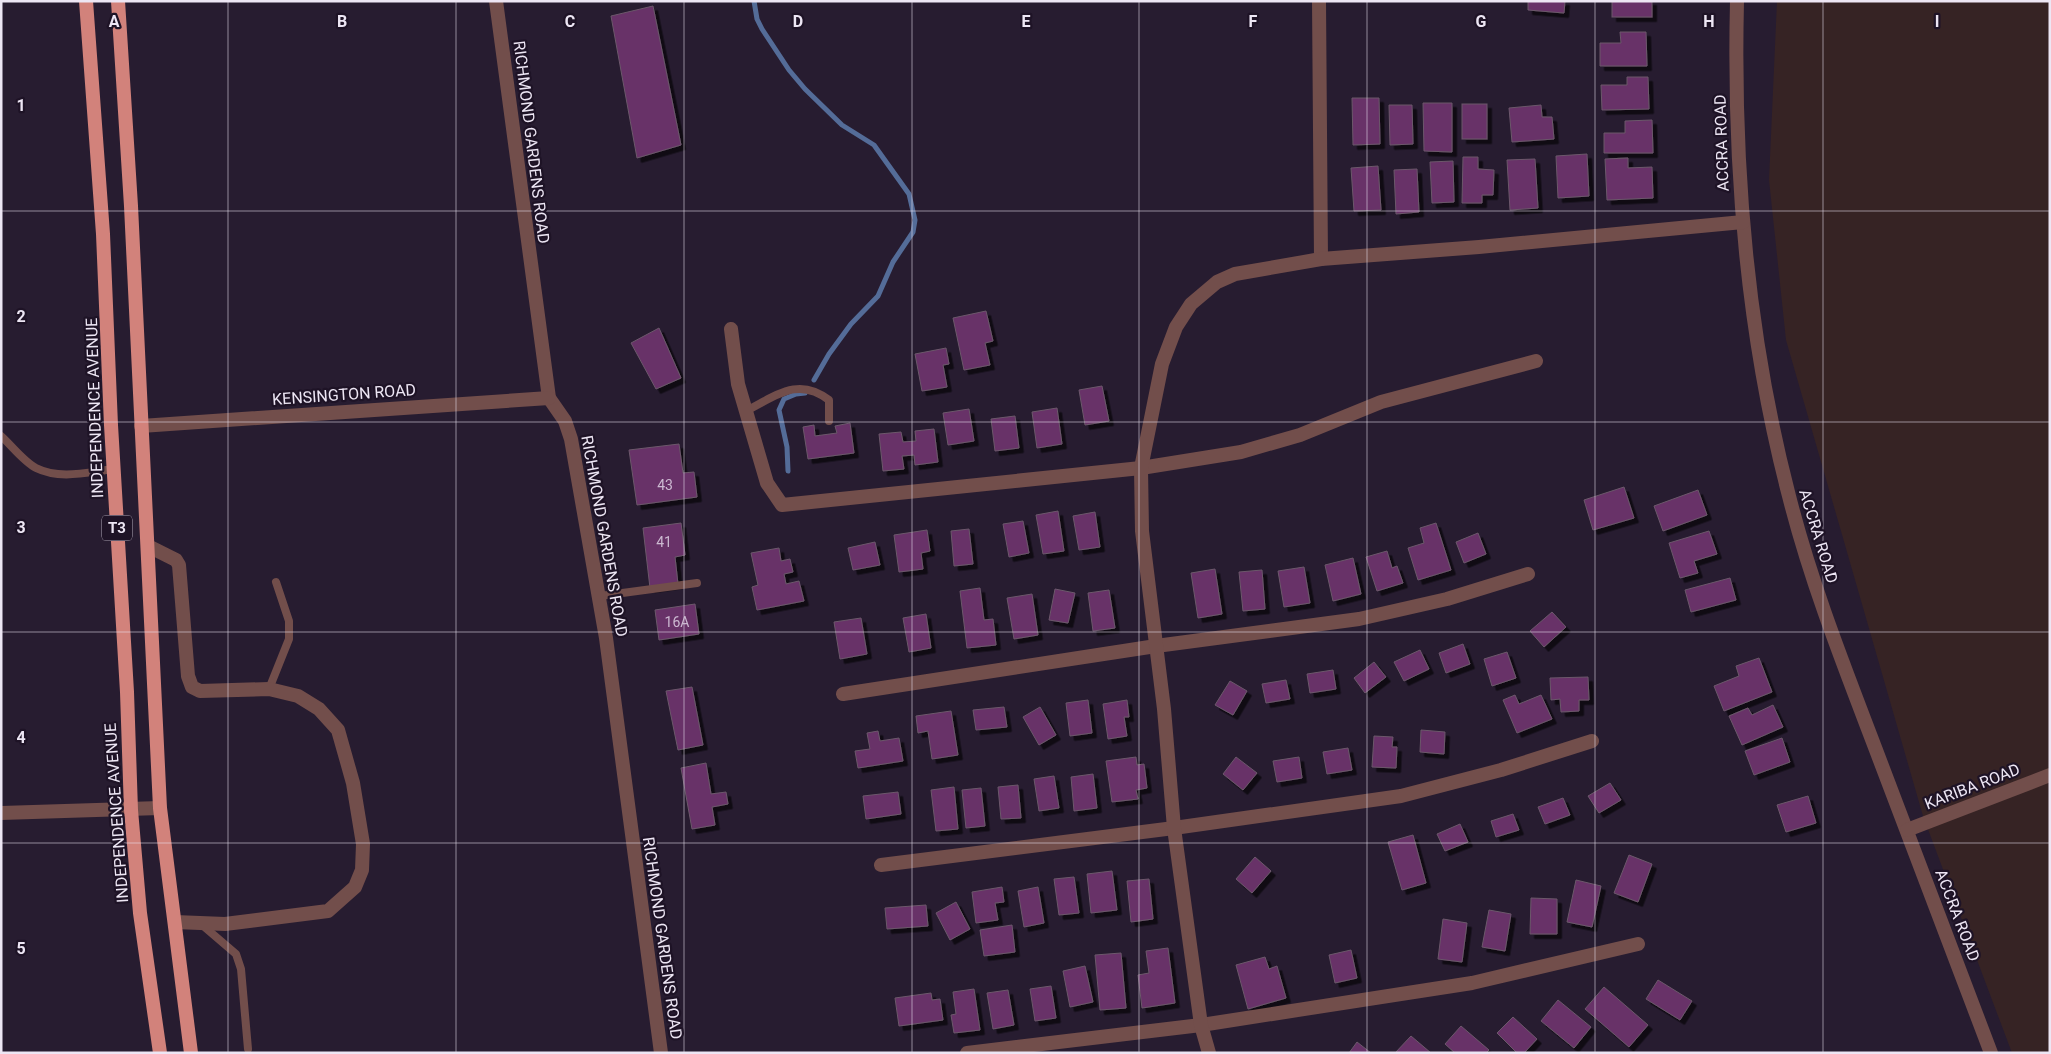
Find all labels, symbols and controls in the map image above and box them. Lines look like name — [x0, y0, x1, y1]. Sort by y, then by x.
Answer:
text: A — [109, 12, 120, 31]
text: B — [337, 12, 347, 31]
text: C — [565, 12, 575, 31]
text: D — [793, 12, 803, 31]
text: E — [1022, 12, 1031, 31]
text: F — [1249, 12, 1258, 31]
text: G — [1476, 12, 1487, 31]
text: H — [1703, 12, 1715, 31]
text: I — [1935, 12, 1939, 31]
street label: RICHMOND GARDENS ROAD — [510, 40, 553, 245]
street label: ACCRA ROAD — [1710, 94, 1733, 192]
text: 1 — [16, 96, 26, 115]
text: 2 — [16, 307, 26, 326]
street label: INDEPENDENCE AVENUE — [82, 318, 107, 498]
street label: KENSINGTON ROAD — [272, 380, 417, 409]
street label: RICHMOND GARDENS ROAD — [577, 434, 632, 638]
house number: 43 — [657, 477, 673, 493]
street label: ACCRA ROAD — [1795, 487, 1842, 585]
road number: T3 — [102, 516, 132, 540]
text: 3 — [16, 518, 26, 537]
house number: 41 — [656, 534, 672, 550]
house number: 16A — [665, 614, 689, 630]
street label: INDEPENDENCE AVENUE — [101, 722, 132, 904]
text: 4 — [16, 728, 26, 747]
street label: KARIBA ROAD — [1922, 760, 2023, 813]
street label: RICHMOND GARDENS ROAD — [639, 836, 686, 1041]
street label: ACCRA ROAD — [1931, 866, 1984, 964]
text: 5 — [16, 939, 26, 958]

